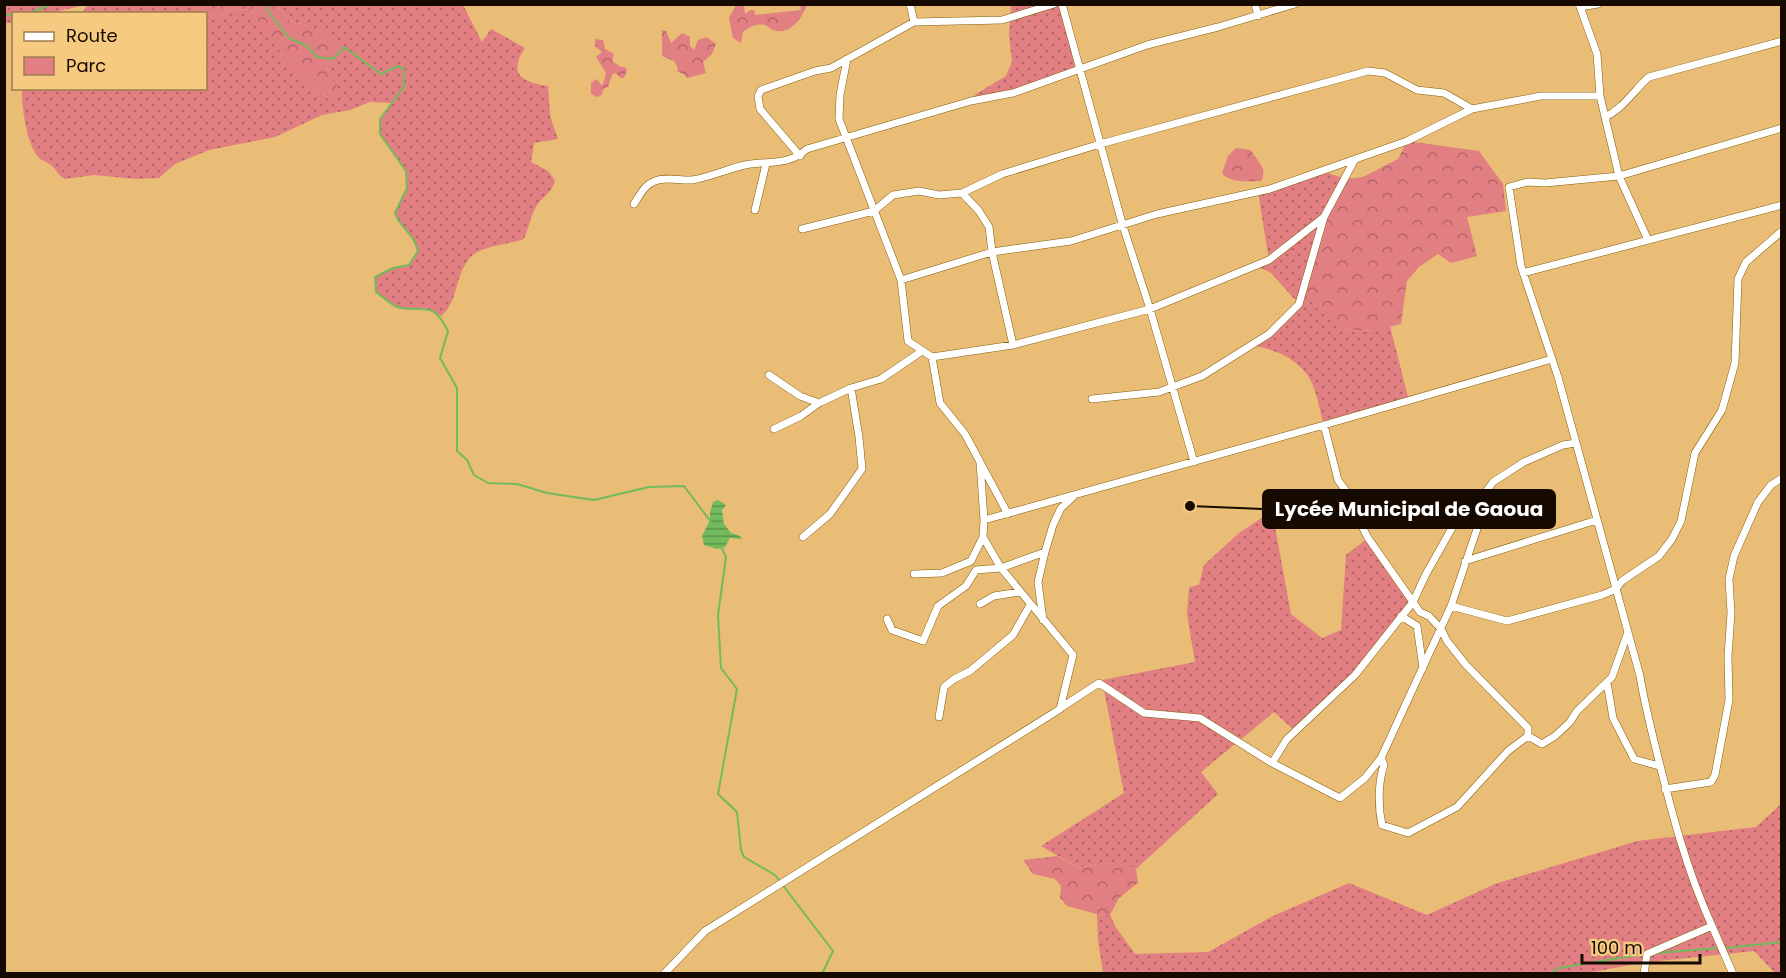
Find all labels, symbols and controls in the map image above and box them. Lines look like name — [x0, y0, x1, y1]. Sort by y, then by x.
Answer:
legend — [12, 12, 207, 90]
text: Route — [66, 23, 118, 48]
text: Parc — [66, 53, 106, 78]
callout: Lycée Municipal de Gaoua — [1263, 490, 1555, 528]
text: Lycée Municipal de Gaoua — [1275, 495, 1543, 523]
scale bar — [1582, 927, 1700, 965]
text: 100 m — [1591, 935, 1643, 960]

